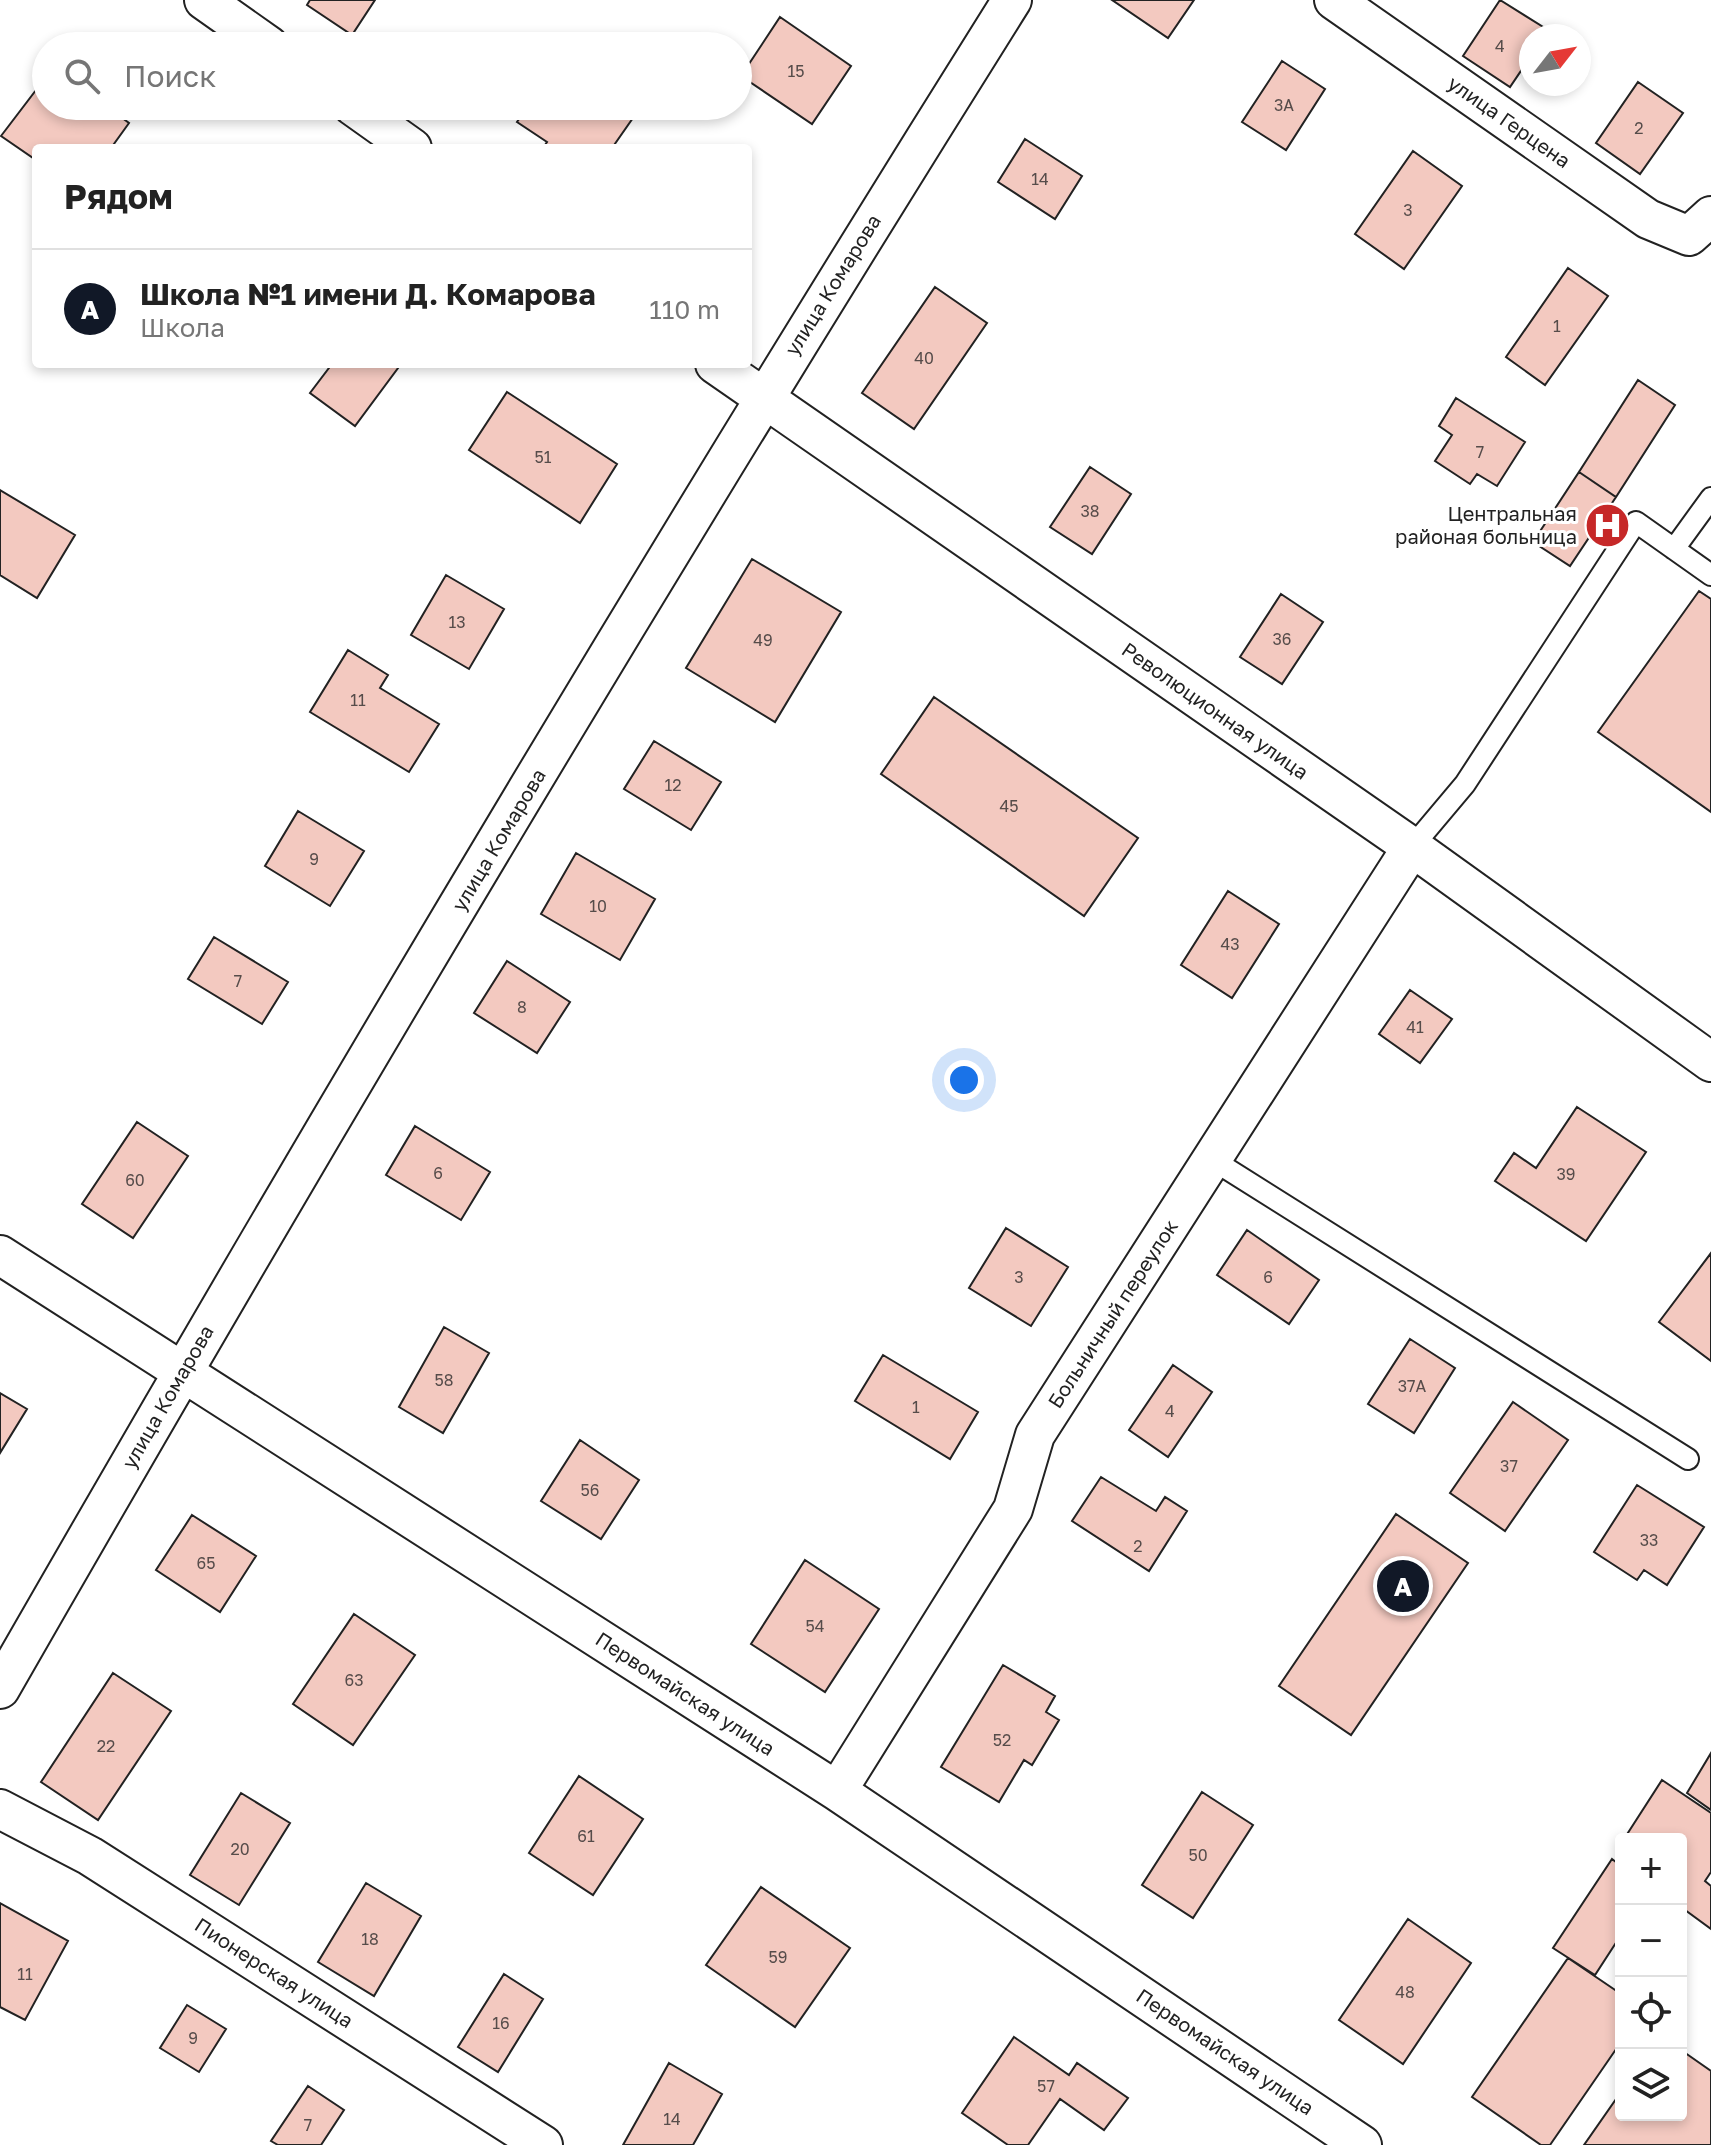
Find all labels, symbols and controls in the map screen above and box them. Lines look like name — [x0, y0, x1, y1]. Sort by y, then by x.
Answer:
north arrow — [1519, 24, 1591, 96]
search box — [32, 32, 752, 120]
house number: 4 — [1495, 36, 1505, 56]
icon: search — [60, 54, 104, 98]
text: Поиск — [124, 58, 216, 94]
house number: 15 — [787, 61, 805, 81]
street label: улица Герцена — [1444, 70, 1575, 172]
house number: 3А — [1274, 95, 1294, 115]
house number: 2 — [1634, 118, 1644, 138]
house number: 14 — [1031, 169, 1049, 189]
text: Рядом — [64, 176, 173, 216]
house number: 3 — [1403, 200, 1413, 220]
street label: улица Комарова — [779, 209, 885, 359]
text: Школа №1 имени Д. Комарова — [140, 276, 596, 312]
text: A — [81, 294, 99, 325]
text: 110 m — [649, 294, 720, 325]
text: Школа — [140, 312, 225, 343]
house number: 1 — [1553, 316, 1561, 336]
house number: 40 — [914, 348, 934, 368]
house number: 7 — [1476, 442, 1484, 462]
house number: 51 — [534, 447, 552, 467]
house number: 38 — [1080, 501, 1100, 521]
place label: Центральная районая больница — [1395, 501, 1577, 548]
hospital icon: Центральная районая больница — [1584, 501, 1632, 549]
house number: 13 — [448, 612, 466, 632]
house number: 36 — [1272, 629, 1292, 649]
house number: 49 — [753, 630, 773, 650]
street label: Революционная улица — [1118, 637, 1313, 784]
house number: 11 — [350, 690, 366, 710]
street label: улица Комарова — [446, 764, 550, 915]
house number: 12 — [664, 775, 682, 795]
house number: 45 — [999, 796, 1019, 816]
house number: 9 — [309, 849, 319, 869]
house number: 10 — [589, 896, 607, 916]
house number: 43 — [1220, 934, 1240, 954]
house number: 7 — [234, 971, 242, 991]
house number: 8 — [517, 997, 527, 1017]
house number: 41 — [1406, 1017, 1424, 1037]
your location — [944, 1060, 984, 1100]
house number: 6 — [433, 1163, 443, 1183]
house number: 39 — [1556, 1164, 1576, 1184]
house number: 60 — [125, 1170, 145, 1190]
street label: Больничный переулок — [1042, 1215, 1182, 1412]
house number: 3 — [1014, 1267, 1024, 1287]
house number: 6 — [1263, 1267, 1273, 1287]
street label: улица Комарова — [116, 1320, 218, 1473]
house number: 58 — [434, 1370, 454, 1390]
house number: 37А — [1398, 1376, 1427, 1396]
house number: 1 — [912, 1397, 920, 1417]
house number: 4 — [1165, 1401, 1175, 1421]
house number: 37 — [1500, 1456, 1518, 1476]
house number: 56 — [581, 1480, 599, 1500]
house number: 33 — [1640, 1530, 1658, 1550]
house number: 2 — [1133, 1536, 1143, 1556]
house number: 65 — [197, 1553, 215, 1573]
pin: A — [1377, 1556, 1429, 1616]
house number: 54 — [805, 1616, 825, 1636]
street label: Первомайская улица — [592, 1626, 780, 1760]
house number: 63 — [344, 1670, 364, 1690]
house number: 52 — [993, 1730, 1011, 1750]
house number: 22 — [97, 1736, 115, 1756]
house number: 61 — [577, 1826, 595, 1846]
map controls — [1615, 1833, 1687, 2121]
button: + — [1615, 1833, 1687, 1905]
house number: 20 — [230, 1839, 250, 1859]
house number: 50 — [1188, 1845, 1208, 1865]
button: − — [1615, 1905, 1687, 1977]
street label: Пионерская улица — [191, 1912, 358, 2032]
house number: 18 — [361, 1929, 379, 1949]
house number: 59 — [769, 1947, 787, 1967]
house number: 11 — [17, 1964, 33, 1984]
button: locate — [1615, 1977, 1687, 2049]
house number: 48 — [1395, 1982, 1415, 2002]
street label: Первомайская улица — [1132, 1983, 1319, 2119]
house number: 16 — [492, 2013, 510, 2033]
house number: 9 — [188, 2028, 198, 2048]
button: layers — [1615, 2049, 1687, 2121]
house number: 57 — [1037, 2076, 1055, 2096]
house number: 14 — [663, 2109, 681, 2129]
house number: 7 — [304, 2115, 312, 2135]

